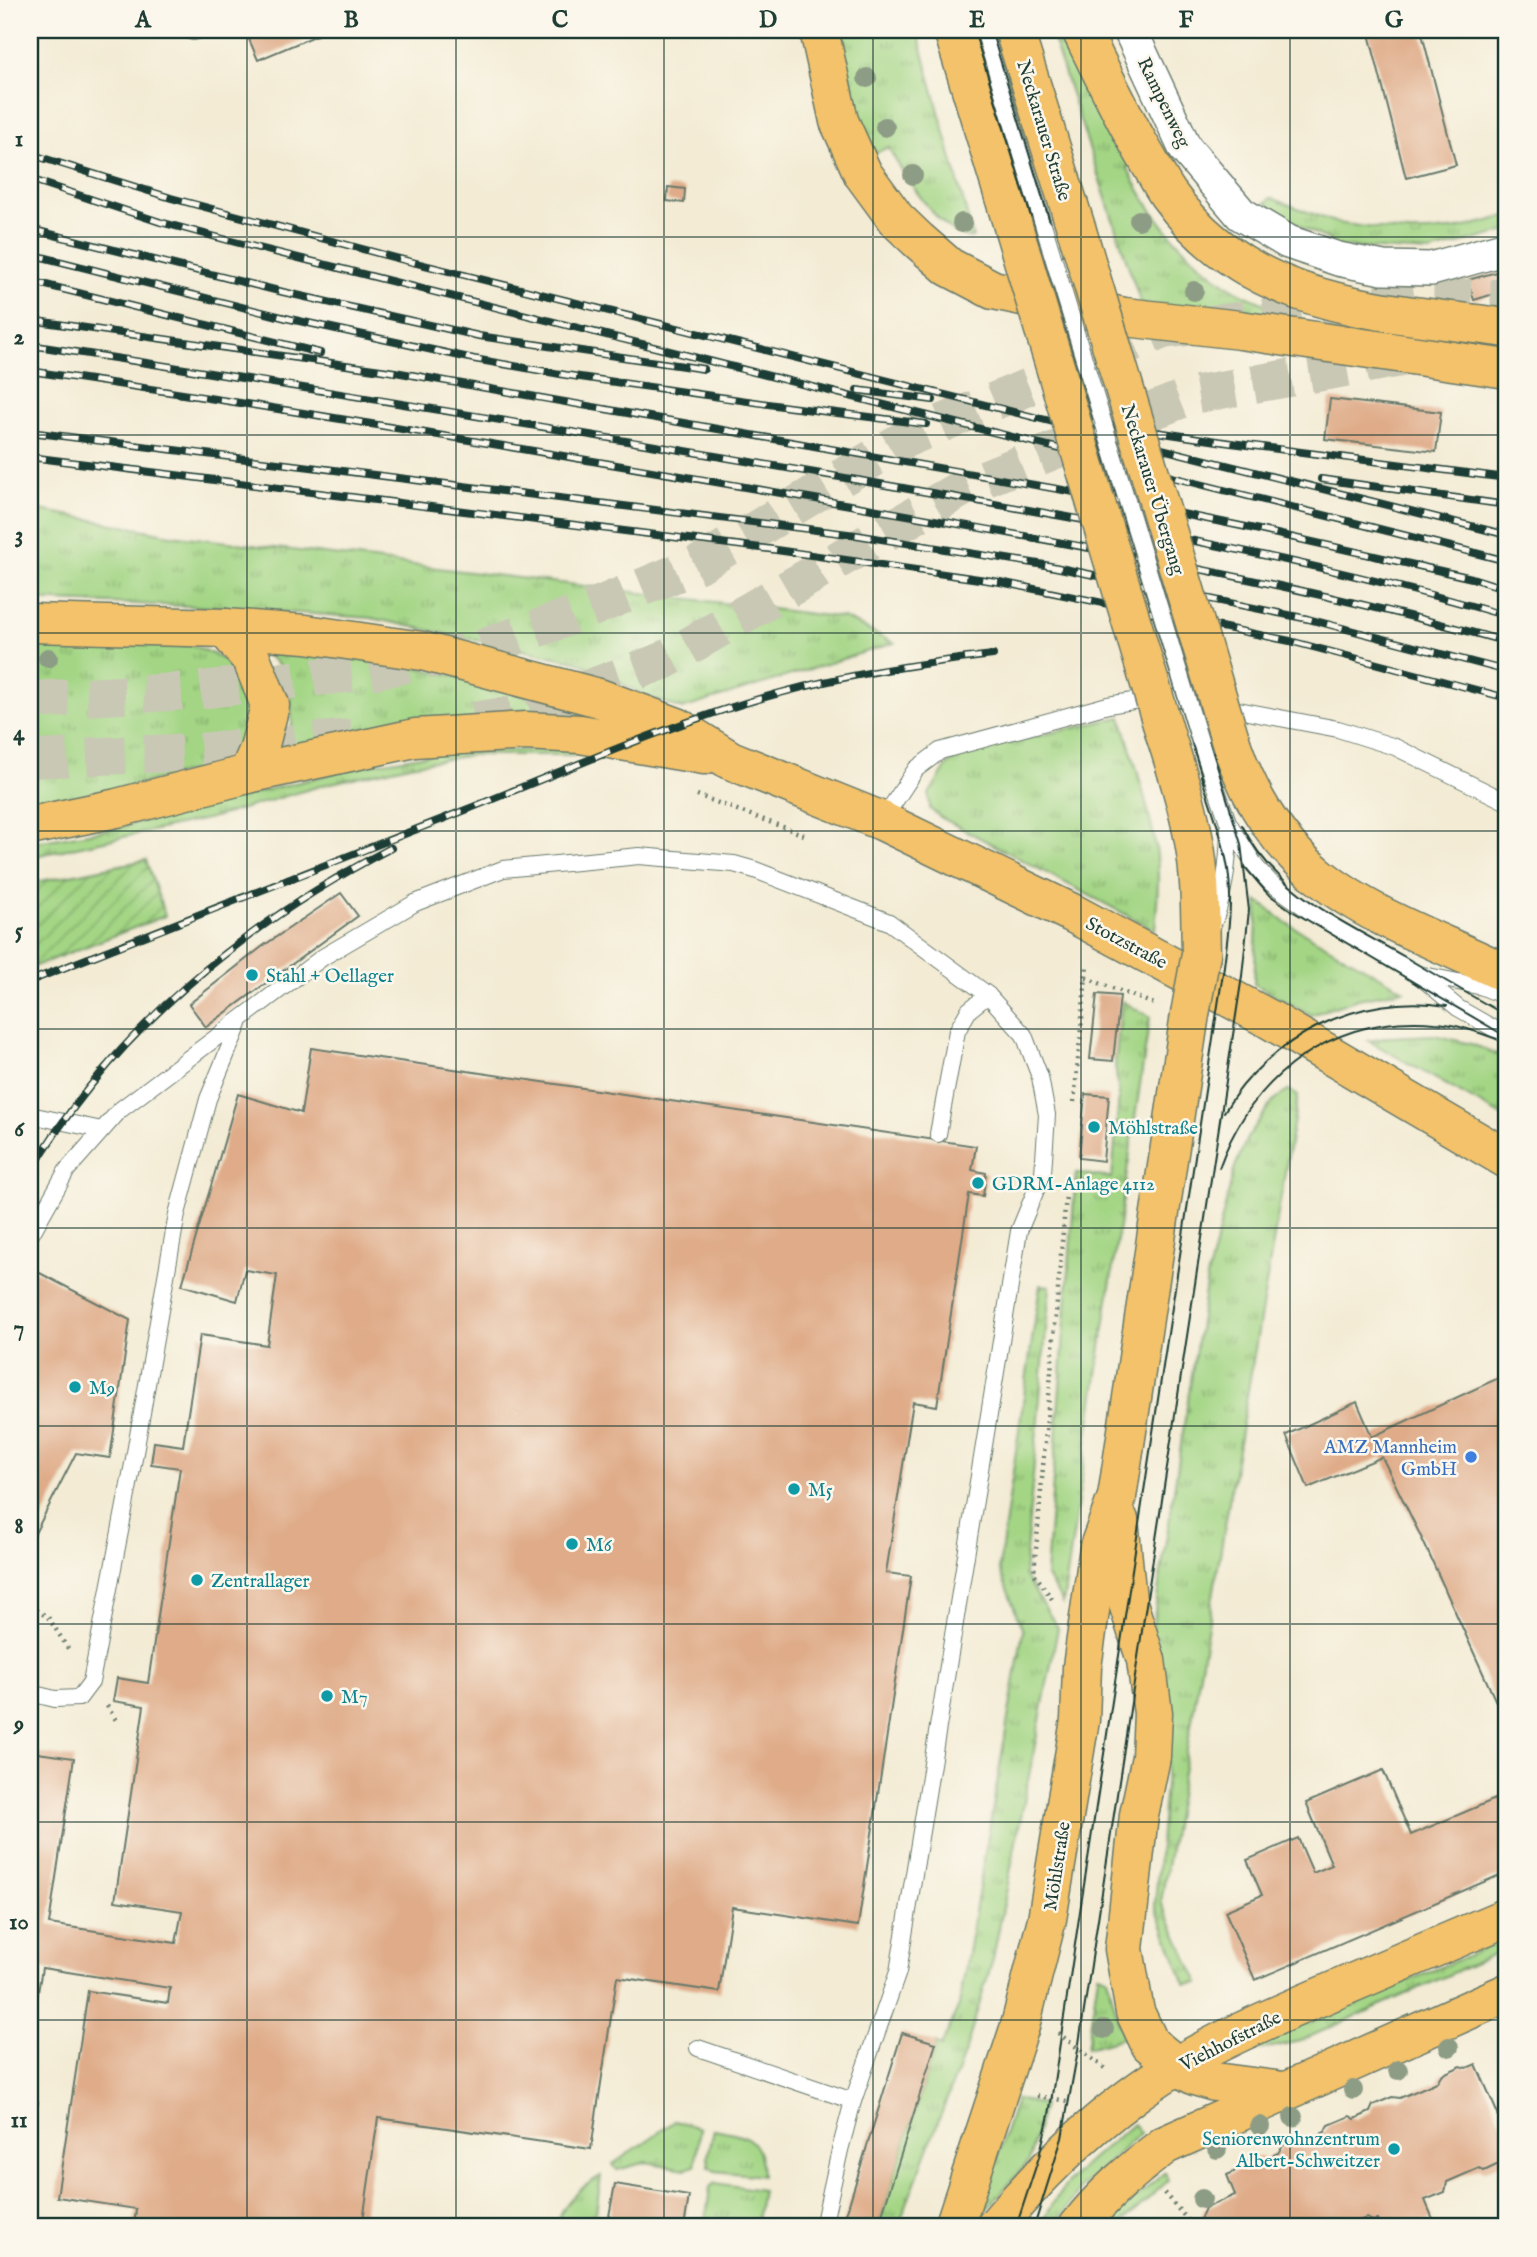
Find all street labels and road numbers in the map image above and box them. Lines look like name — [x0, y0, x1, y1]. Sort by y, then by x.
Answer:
street label: Rampenweg — [1131, 54, 1196, 153]
street label: Neckarauer Straße — [1010, 57, 1076, 204]
street label: Neckarauer Übergang — [1115, 401, 1190, 579]
street label: Stotzstraße — [1081, 912, 1171, 975]
street label: Möhlstraße — [1039, 1820, 1077, 1913]
street label: Viehhofstraße — [1175, 2006, 1286, 2078]

